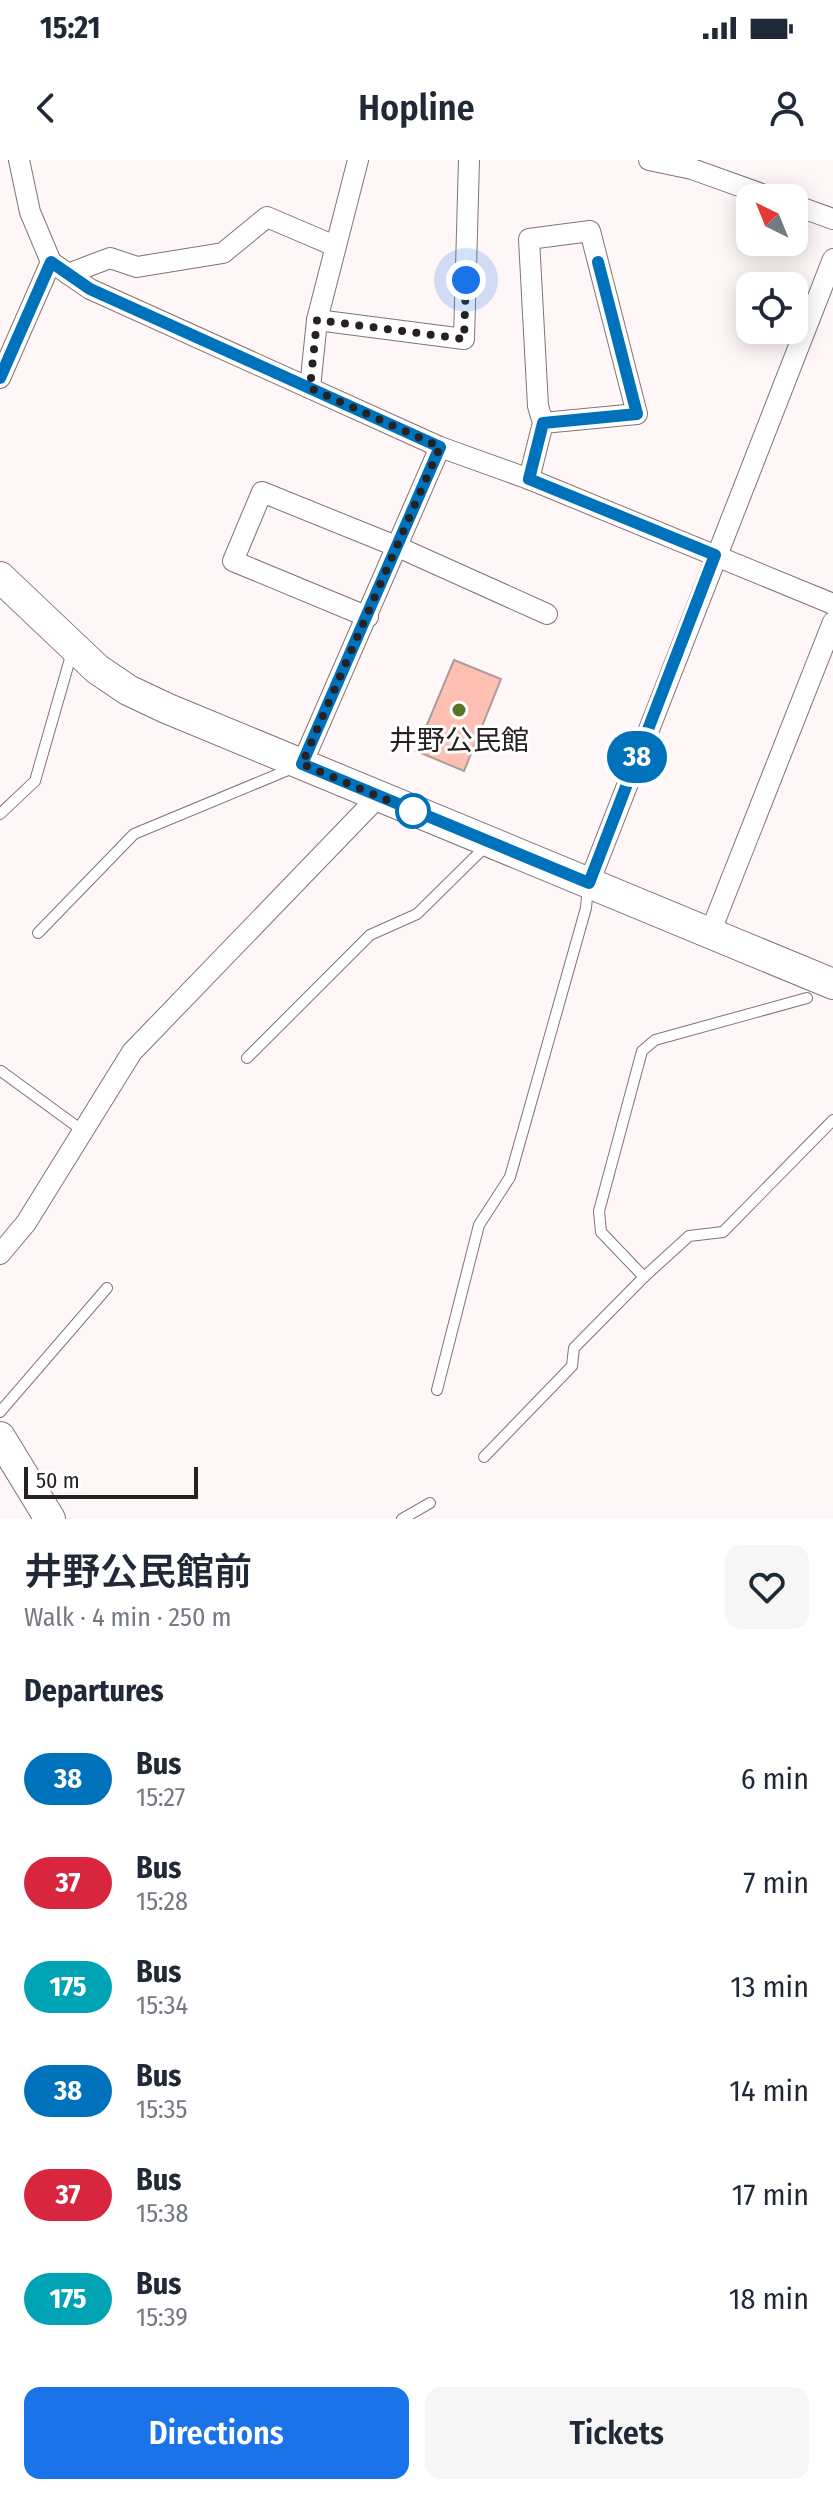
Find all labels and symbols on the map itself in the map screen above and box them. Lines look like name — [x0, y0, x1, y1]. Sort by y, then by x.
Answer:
north arrow — [736, 184, 808, 256]
your location — [446, 260, 486, 300]
marker: 井野公民館 — [450, 701, 468, 719]
place label: 井野公民館 — [389, 724, 529, 757]
line badge: 38 — [601, 731, 673, 783]
unlabelled marker — [396, 794, 430, 828]
scale bar — [24, 1463, 198, 1499]

